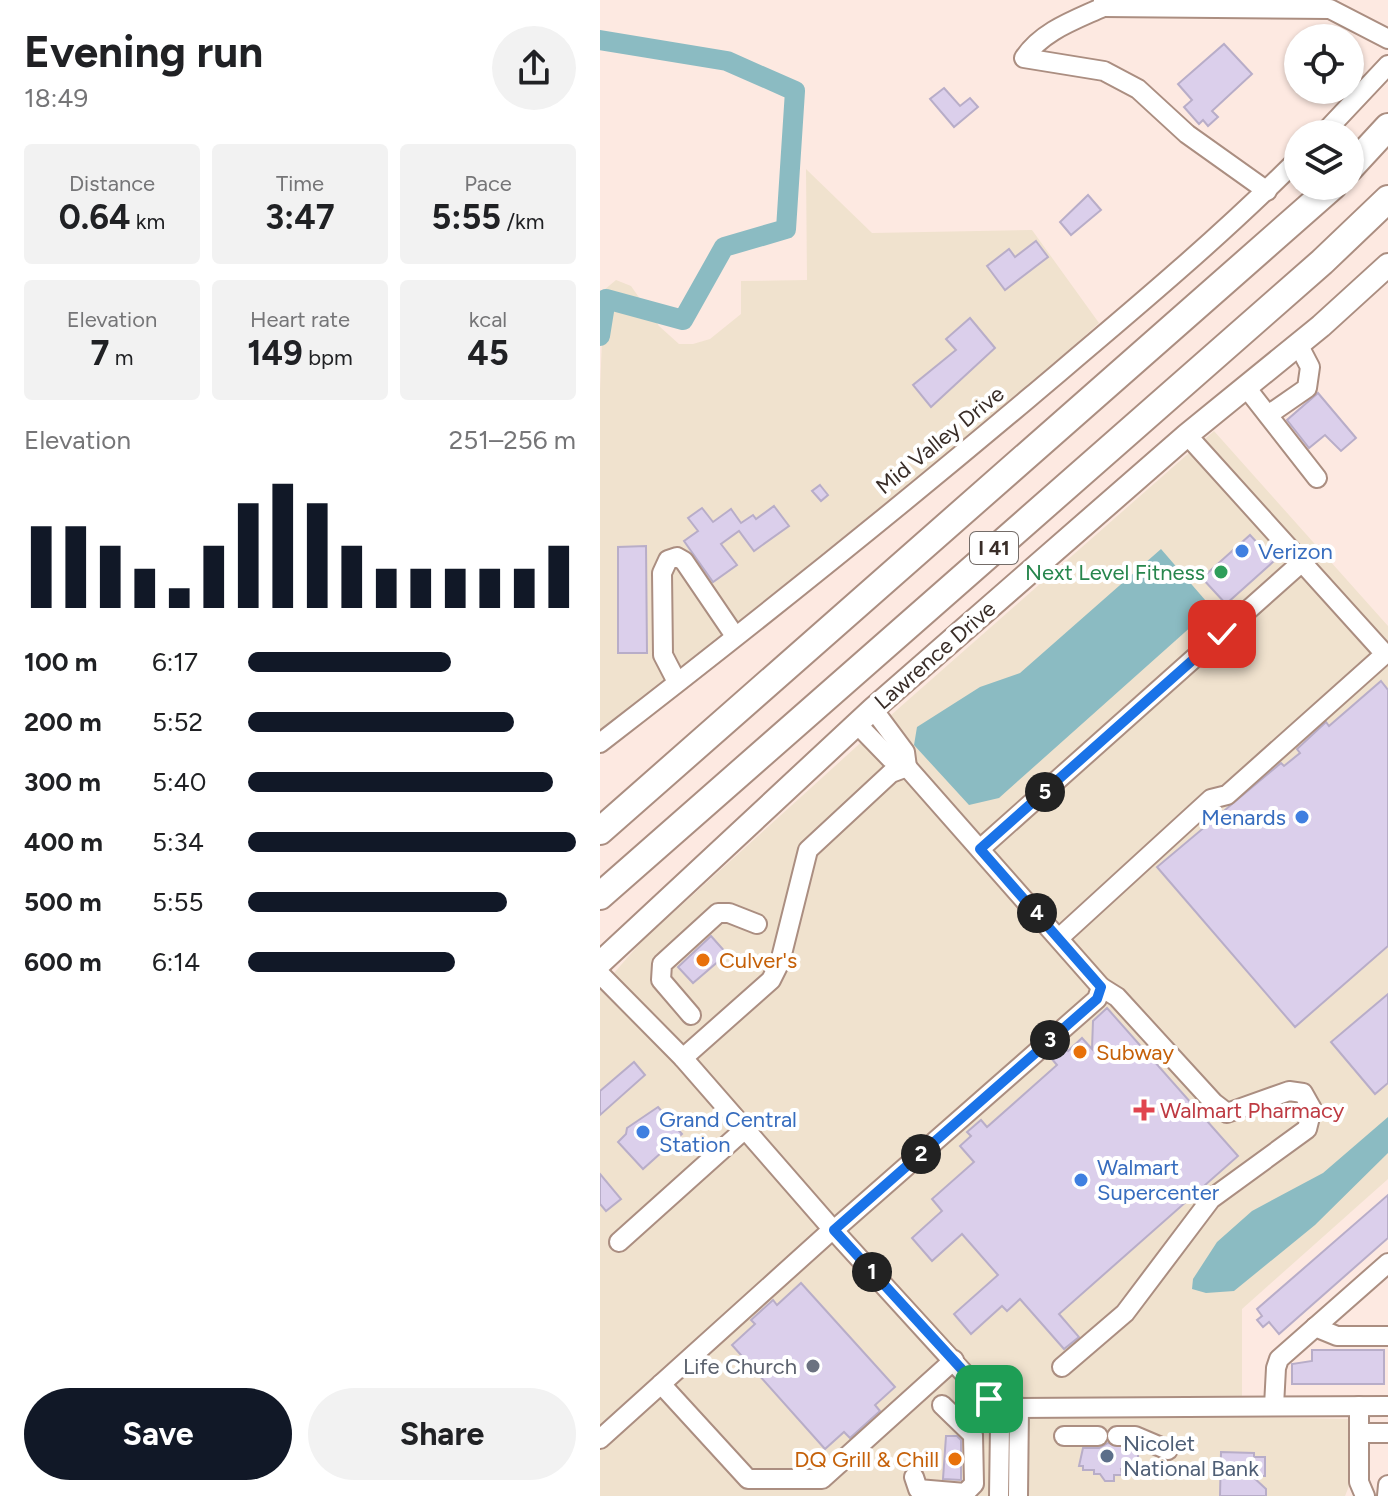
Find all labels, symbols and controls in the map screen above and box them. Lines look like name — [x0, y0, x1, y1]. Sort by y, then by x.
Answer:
map controls — [1284, 24, 1364, 200]
button: locate — [1284, 24, 1364, 104]
text: Evening run — [24, 25, 263, 78]
button: share — [492, 26, 576, 110]
text: 18:49 — [24, 82, 88, 114]
button: layers — [1284, 120, 1364, 200]
text: Distance — [69, 170, 155, 197]
text: Time — [276, 170, 324, 197]
text: Pace — [464, 170, 512, 197]
text: 0.64 — [59, 197, 130, 238]
text: 3:47 — [265, 197, 335, 238]
text: 5:55 — [432, 197, 501, 238]
text: km — [130, 208, 165, 235]
text: /km — [501, 208, 544, 235]
text: Elevation — [67, 306, 157, 333]
text: Heart rate — [250, 306, 350, 333]
text: kcal — [469, 306, 507, 333]
text: 7 — [90, 333, 109, 374]
text: 149 — [247, 333, 303, 374]
text: 45 — [467, 333, 509, 374]
text: m — [109, 344, 134, 371]
text: bpm — [303, 344, 353, 371]
street label: Mid Valley Drive — [871, 380, 1009, 500]
text: Elevation — [24, 424, 131, 456]
text: 251–256 m — [449, 424, 576, 456]
road number: I 41 — [970, 532, 1018, 564]
place label: Verizon — [1258, 538, 1333, 565]
marker: Verizon — [1233, 542, 1251, 560]
place label: Next Level Fitness — [1025, 559, 1205, 586]
marker: Next Level Fitness — [1212, 563, 1230, 581]
street label: Lawrence Drive — [869, 595, 1001, 715]
pin — [1188, 600, 1256, 668]
icon: check — [1200, 612, 1244, 656]
text: 100 m — [24, 646, 98, 678]
text: 6:17 — [152, 646, 198, 678]
text: 200 m — [24, 706, 102, 738]
text: 5:52 — [152, 706, 203, 738]
text: 300 m — [24, 766, 101, 798]
text: 5:40 — [152, 766, 206, 798]
pin: 5 — [1025, 772, 1065, 812]
text: 5 — [1039, 778, 1051, 805]
place label: Menards — [1201, 804, 1286, 831]
marker: Menards — [1293, 808, 1311, 826]
text: 400 m — [24, 826, 103, 858]
text: 5:34 — [152, 826, 204, 858]
text: 500 m — [24, 886, 102, 918]
text: 5:55 — [152, 886, 203, 918]
pin: 4 — [1017, 893, 1057, 933]
text: 4 — [1030, 899, 1044, 926]
text: 600 m — [24, 946, 102, 978]
text: 6:14 — [152, 946, 200, 978]
place label: Culver's — [719, 947, 797, 974]
marker: Culver's — [694, 951, 712, 969]
pin: 3 — [1030, 1020, 1070, 1060]
text: 3 — [1044, 1026, 1056, 1053]
place label: Subway — [1096, 1039, 1174, 1066]
marker: Subway — [1071, 1043, 1089, 1061]
place label: Walmart Pharmacy — [1160, 1097, 1345, 1124]
marker: Walmart Pharmacy — [1135, 1101, 1153, 1119]
place label: Grand Central Station — [659, 1106, 797, 1158]
marker: Grand Central Station — [634, 1123, 652, 1141]
pin: 2 — [901, 1134, 941, 1174]
text: 2 — [915, 1140, 927, 1167]
place label: Walmart Supercenter — [1097, 1154, 1220, 1206]
marker: Walmart Supercenter — [1072, 1171, 1090, 1189]
pin: 1 — [852, 1252, 892, 1292]
text: 1 — [867, 1258, 877, 1285]
place label: Life Church — [683, 1353, 797, 1380]
marker: Life Church — [804, 1357, 822, 1375]
pin — [955, 1365, 1023, 1433]
icon: arrive — [967, 1377, 1011, 1421]
button: Save — [24, 1388, 292, 1480]
button: Share — [308, 1388, 576, 1480]
place label: Nicolet National Bank — [1123, 1430, 1259, 1482]
place label: DQ Grill & Chill — [794, 1446, 939, 1473]
marker: Nicolet National Bank — [1098, 1447, 1116, 1465]
marker: DQ Grill & Chill — [946, 1450, 964, 1468]

